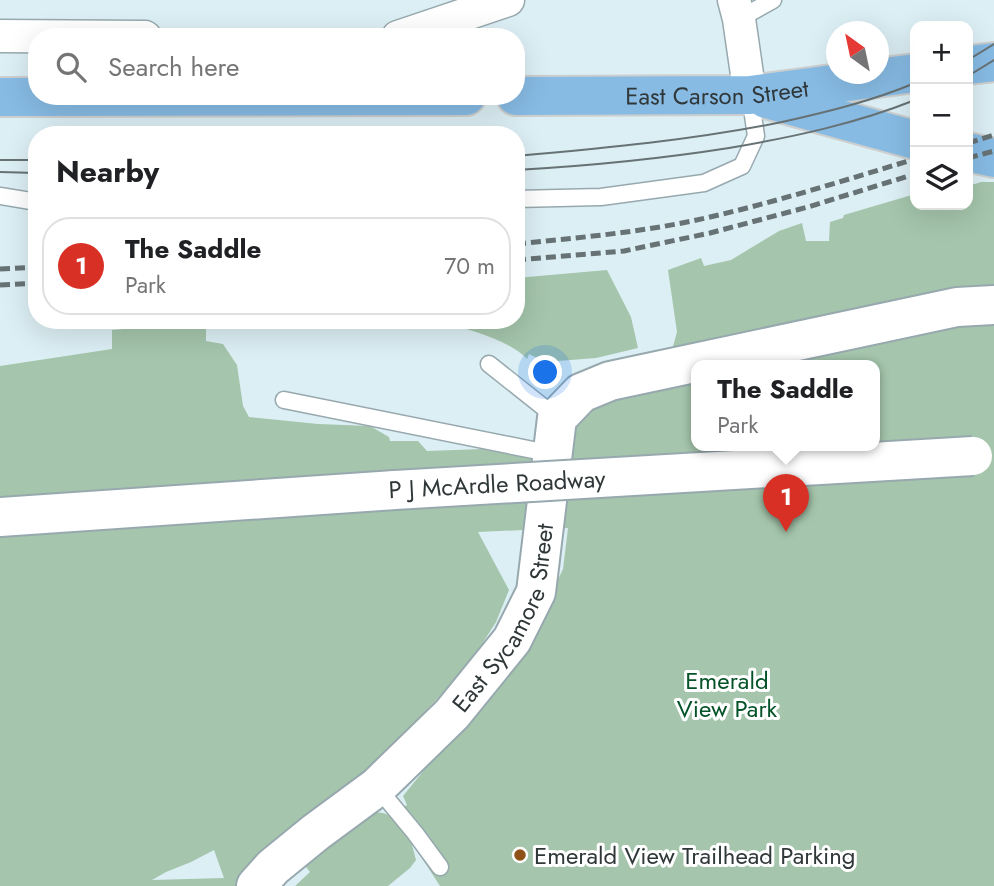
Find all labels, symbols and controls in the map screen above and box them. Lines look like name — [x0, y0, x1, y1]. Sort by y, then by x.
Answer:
north arrow — [826, 21, 889, 84]
map controls — [910, 21, 973, 210]
button: + — [910, 21, 973, 84]
search box — [28, 28, 525, 105]
icon: search — [52, 48, 90, 86]
text: Search here — [108, 48, 240, 86]
street label: East Carson Street — [625, 70, 811, 113]
button: − — [910, 84, 973, 147]
button: layers — [910, 147, 973, 210]
text: Nearby — [56, 150, 159, 193]
text: The Saddle — [125, 230, 261, 268]
text: 1 — [75, 249, 87, 283]
text: 70 m — [444, 249, 495, 283]
text: Park — [125, 268, 166, 302]
your location — [528, 355, 562, 389]
popup — [691, 360, 880, 451]
text: The Saddle — [717, 370, 854, 408]
text: Park — [717, 408, 758, 442]
street label: P J McArdle Roadway — [388, 461, 607, 507]
pin: 1 — [763, 474, 809, 532]
street label: East Sycamore Street — [443, 521, 562, 719]
park label: Emerald View Park — [677, 663, 778, 726]
place label: Emerald View Trailhead Parking — [534, 838, 856, 873]
marker: Emerald View Trailhead Parking — [512, 847, 528, 863]

